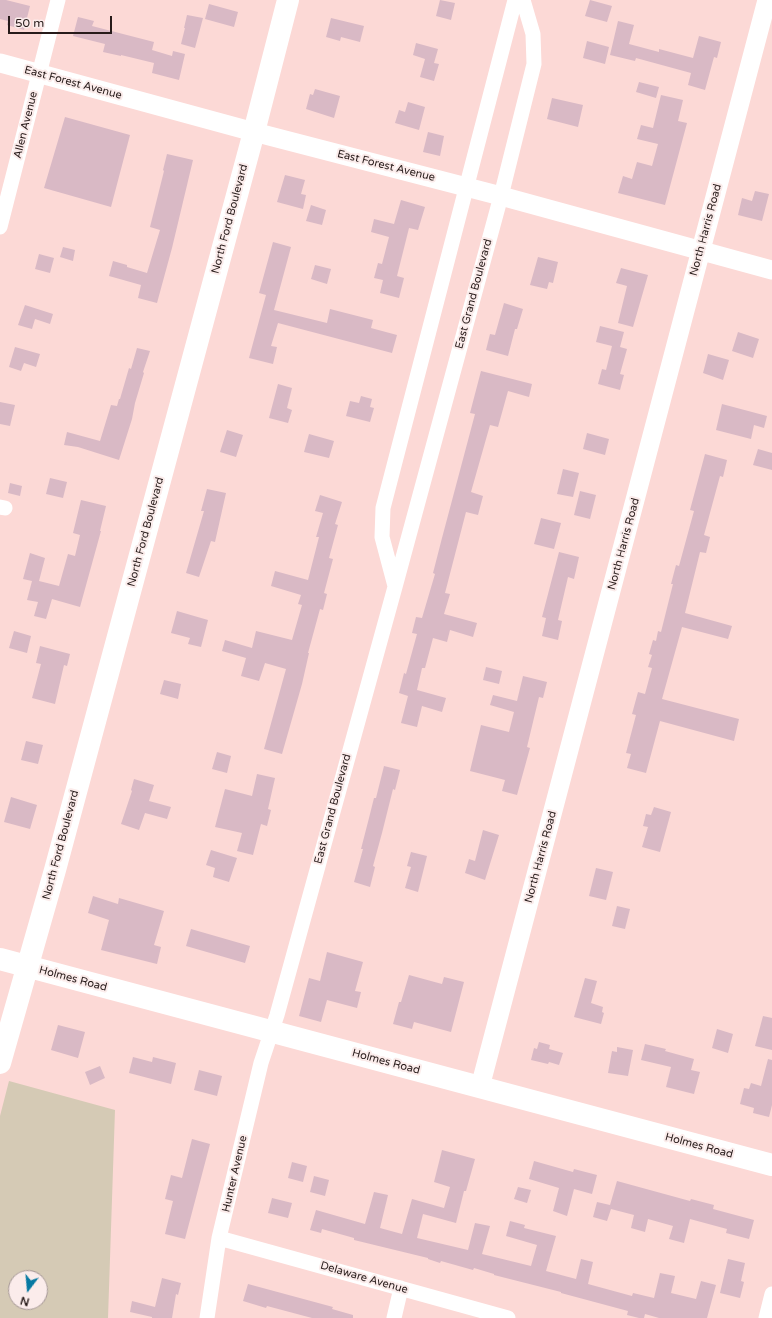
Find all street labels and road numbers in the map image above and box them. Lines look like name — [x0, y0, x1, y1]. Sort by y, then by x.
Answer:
street label: East Forest Avenue — [23, 64, 123, 102]
street label: Allen Avenue — [11, 90, 41, 160]
street label: East Forest Avenue — [336, 147, 436, 185]
street label: North Ford Boulevard — [209, 163, 251, 275]
street label: North Harris Road — [687, 183, 725, 277]
street label: East Grand Boulevard — [453, 238, 495, 350]
street label: North Ford Boulevard — [125, 476, 167, 588]
street label: North Harris Road — [605, 497, 643, 591]
street label: East Grand Boulevard — [312, 753, 354, 865]
street label: North Ford Boulevard — [40, 789, 82, 901]
street label: North Harris Road — [522, 810, 560, 904]
street label: Holmes Road — [38, 964, 108, 994]
street label: Holmes Road — [351, 1047, 421, 1077]
street label: Holmes Road — [664, 1131, 734, 1161]
street label: Hunter Avenue — [220, 1134, 250, 1214]
street label: Delaware Avenue — [319, 1259, 409, 1297]

